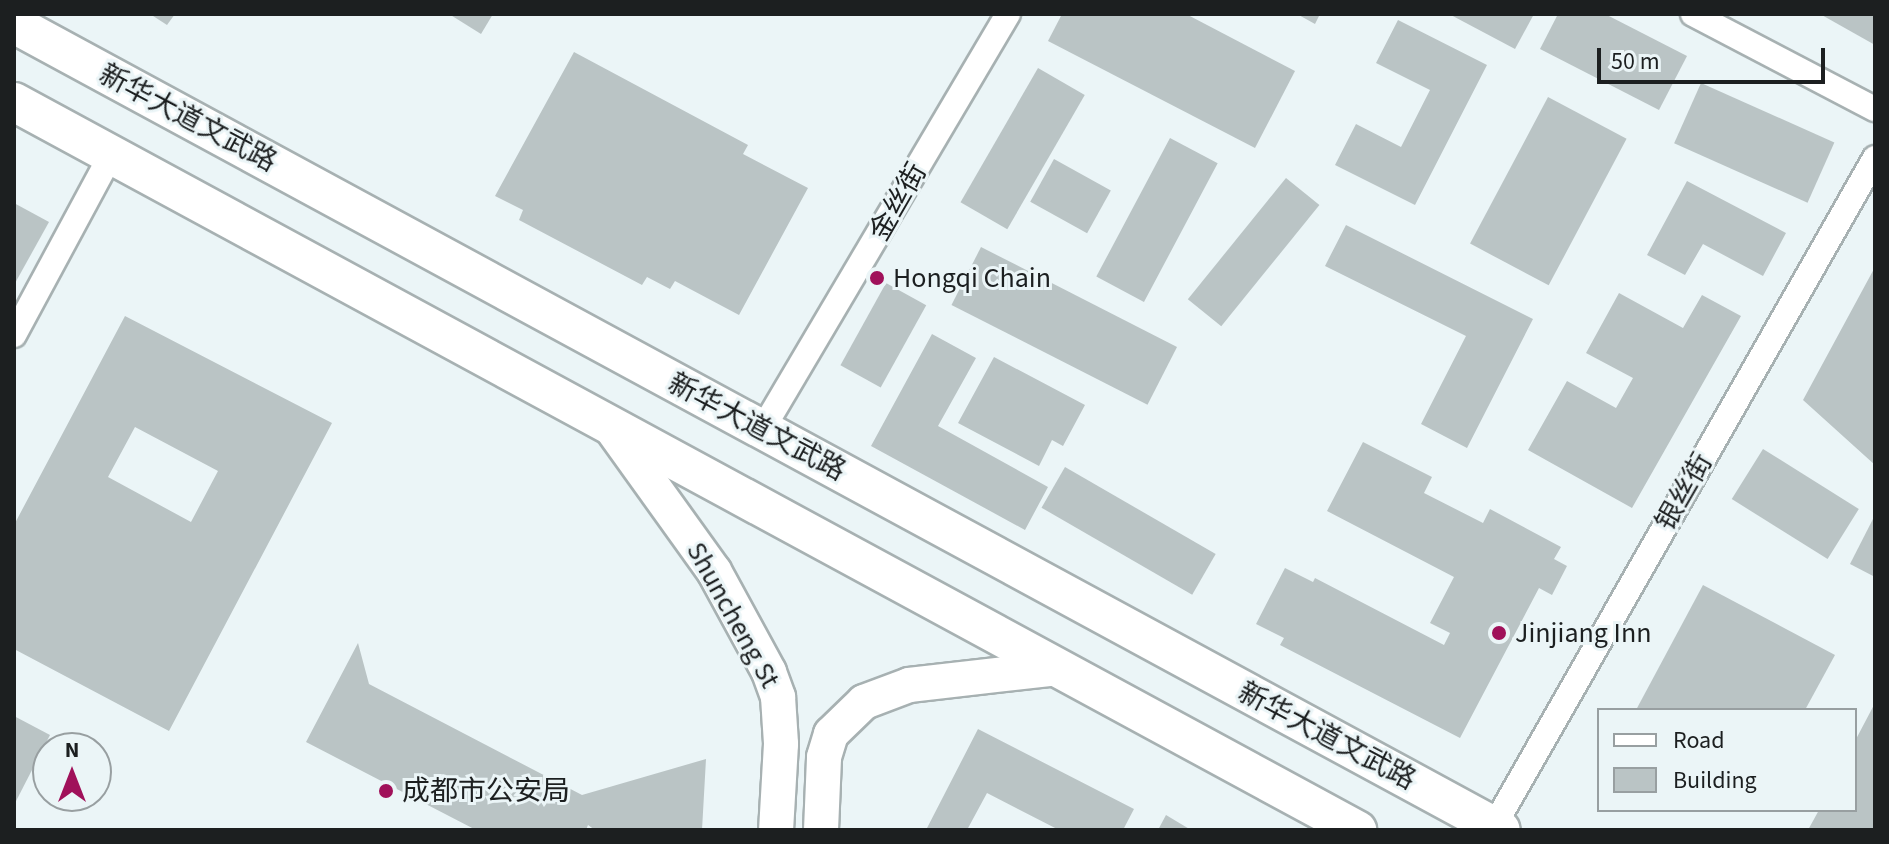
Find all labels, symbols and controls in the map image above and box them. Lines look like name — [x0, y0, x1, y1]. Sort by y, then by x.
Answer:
scale bar — [1601, 32, 1829, 82]
text: 50 m — [1611, 44, 1660, 79]
street label: 新华大道文武路 — [94, 57, 282, 179]
street label: 金丝街 — [862, 157, 934, 247]
place label: Hongqi Chain — [893, 261, 1051, 295]
marker: Hongqi Chain — [868, 269, 886, 287]
street label: 新华大道文武路 — [663, 366, 851, 488]
street label: 银丝街 — [1648, 447, 1720, 537]
street label: Shuncheng St — [679, 536, 787, 694]
place label: Jinjiang Inn — [1515, 616, 1652, 650]
marker: Jinjiang Inn — [1490, 624, 1508, 642]
street label: 新华大道文武路 — [1233, 675, 1421, 797]
legend — [1597, 708, 1857, 812]
text: Road — [1673, 723, 1725, 758]
north arrow — [32, 732, 112, 812]
text: N — [65, 734, 79, 766]
text: Building — [1673, 763, 1757, 798]
place label: 成都市公安局 — [402, 774, 570, 808]
marker: 成都市公安局 — [377, 782, 395, 800]

